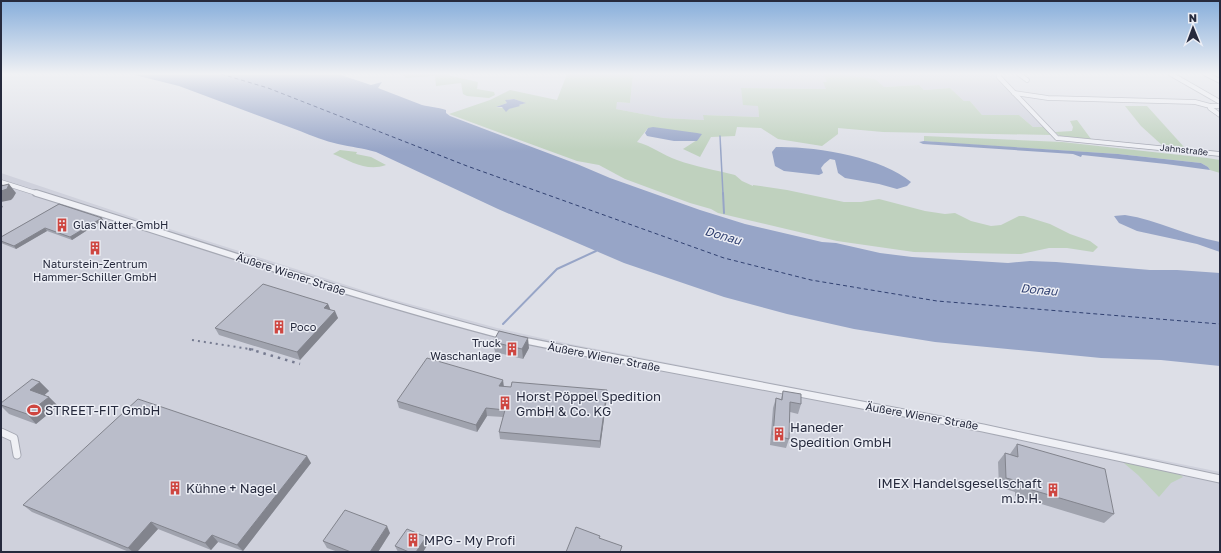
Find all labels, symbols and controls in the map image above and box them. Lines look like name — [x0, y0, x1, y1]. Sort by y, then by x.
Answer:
north arrow — [1173, 8, 1213, 48]
text: N — [1189, 11, 1197, 24]
street label: Jahnstraße — [1159, 141, 1209, 158]
building icon: Glas Natter GmbH — [54, 217, 70, 233]
place label: Glas Natter GmbH — [73, 218, 168, 231]
water label: Donau — [703, 223, 744, 248]
building icon: Naturstein-Zentrum Hammer-Schiller GmbH — [87, 240, 103, 256]
street label: Äußere Wiener Straße — [235, 250, 348, 297]
place label: Naturstein-Zentrum Hammer-Schiller GmbH — [33, 257, 157, 283]
water label: Donau — [1020, 280, 1059, 299]
building icon: Poco — [271, 319, 287, 335]
place label: Poco — [290, 320, 317, 333]
place label: Truck Waschanlage — [430, 336, 501, 362]
street label: Äußere Wiener Straße — [547, 339, 661, 374]
building icon: Truck Waschanlage — [504, 341, 520, 357]
place label: Horst Pöppel Spedition GmbH & Co. KG — [516, 388, 661, 419]
building icon: Horst Pöppel Spedition GmbH & Co. KG — [497, 395, 513, 411]
street label: Äußere Wiener Straße — [865, 399, 980, 432]
sports icon: STREET-FIT GmbH — [26, 402, 42, 418]
place label: STREET-FIT GmbH — [45, 402, 160, 418]
place label: Haneder Spedition GmbH — [790, 419, 892, 450]
building icon: Haneder Spedition GmbH — [771, 426, 787, 442]
place label: IMEX Handelsgesellschaft m.b.H. — [877, 475, 1042, 506]
building icon: Kühne + Nagel — [167, 480, 183, 496]
place label: Kühne + Nagel — [186, 480, 277, 496]
building icon: IMEX Handelsgesellschaft m.b.H. — [1045, 482, 1061, 498]
building icon: MPG - My Profi — [405, 532, 421, 548]
place label: MPG - My Profi — [424, 532, 515, 548]

